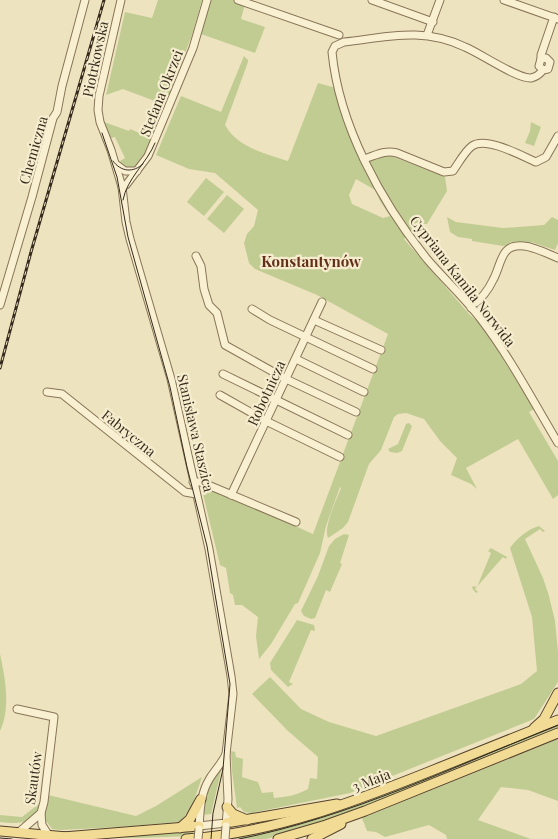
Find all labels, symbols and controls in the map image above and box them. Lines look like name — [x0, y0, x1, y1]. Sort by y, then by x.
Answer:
street label: Piotrkowska — [78, 19, 112, 99]
street label: Stefana Okrzei — [135, 47, 187, 139]
street label: Chemiczna — [14, 114, 52, 186]
street label: Cypriana Kamila Norwida — [406, 212, 520, 350]
district label: Konstantynów — [261, 251, 361, 271]
street label: Robotnicza — [243, 357, 289, 429]
street label: Stanisława Staszica — [173, 372, 219, 494]
street label: Fabryczna — [98, 405, 160, 461]
street label: Skautów — [20, 750, 46, 806]
street label: 3 Maja — [349, 764, 393, 796]

